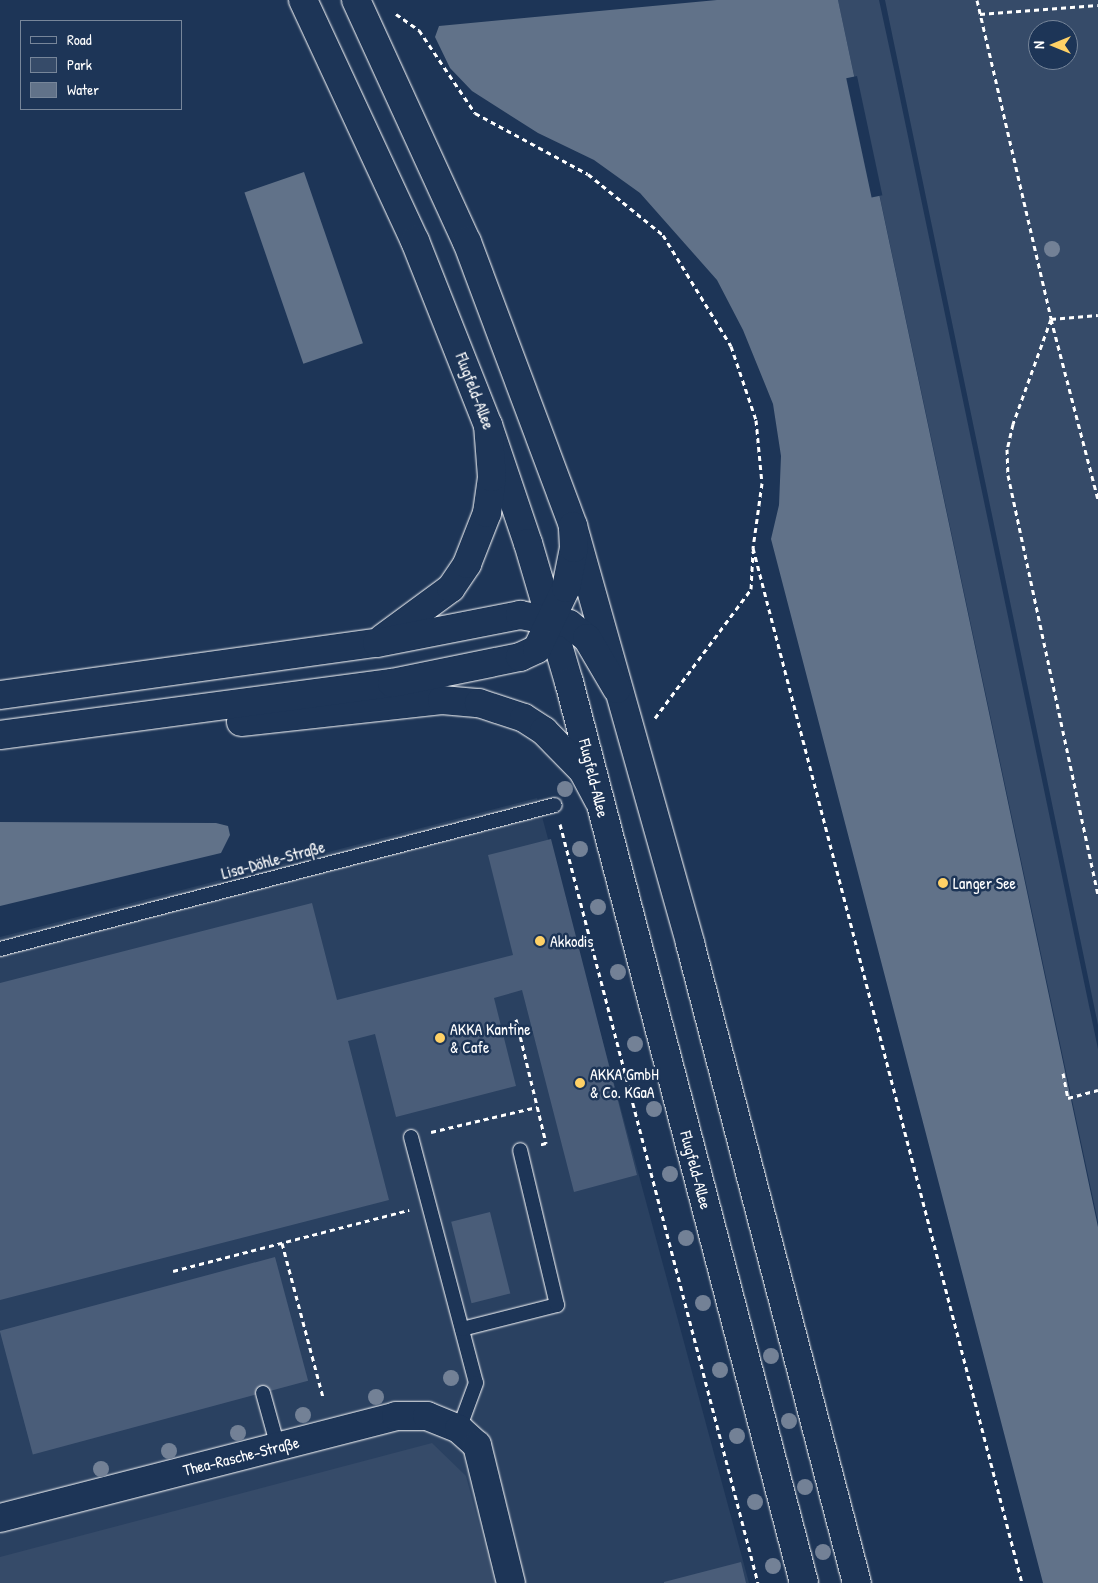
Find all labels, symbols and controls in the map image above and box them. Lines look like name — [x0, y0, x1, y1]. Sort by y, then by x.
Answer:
legend — [20, 20, 182, 110]
north arrow — [1028, 20, 1078, 70]
text: Road — [67, 29, 92, 50]
text: N — [1029, 41, 1048, 49]
text: Park — [67, 54, 92, 75]
text: Water — [67, 79, 99, 100]
street label: Flugfeld-Allee — [452, 350, 498, 432]
street label: Flugfeld-Allee — [575, 737, 613, 819]
street label: Lisa-Döhle-Straße — [219, 837, 327, 883]
place label: Langer See — [953, 873, 1016, 893]
marker: Langer See — [937, 877, 949, 889]
place label: Akkodis — [550, 931, 594, 951]
marker: Akkodis — [534, 935, 546, 947]
place label: AKKA Kantine & Cafe — [450, 1019, 531, 1057]
marker: AKKA Kantine & Cafe — [434, 1032, 446, 1044]
place label: AKKA GmbH & Co. KGaA — [590, 1064, 659, 1102]
marker: AKKA GmbH & Co. KGaA — [574, 1077, 586, 1089]
street label: Flugfeld-Allee — [676, 1129, 716, 1211]
street label: Thea-Rasche-Straße — [181, 1432, 301, 1480]

